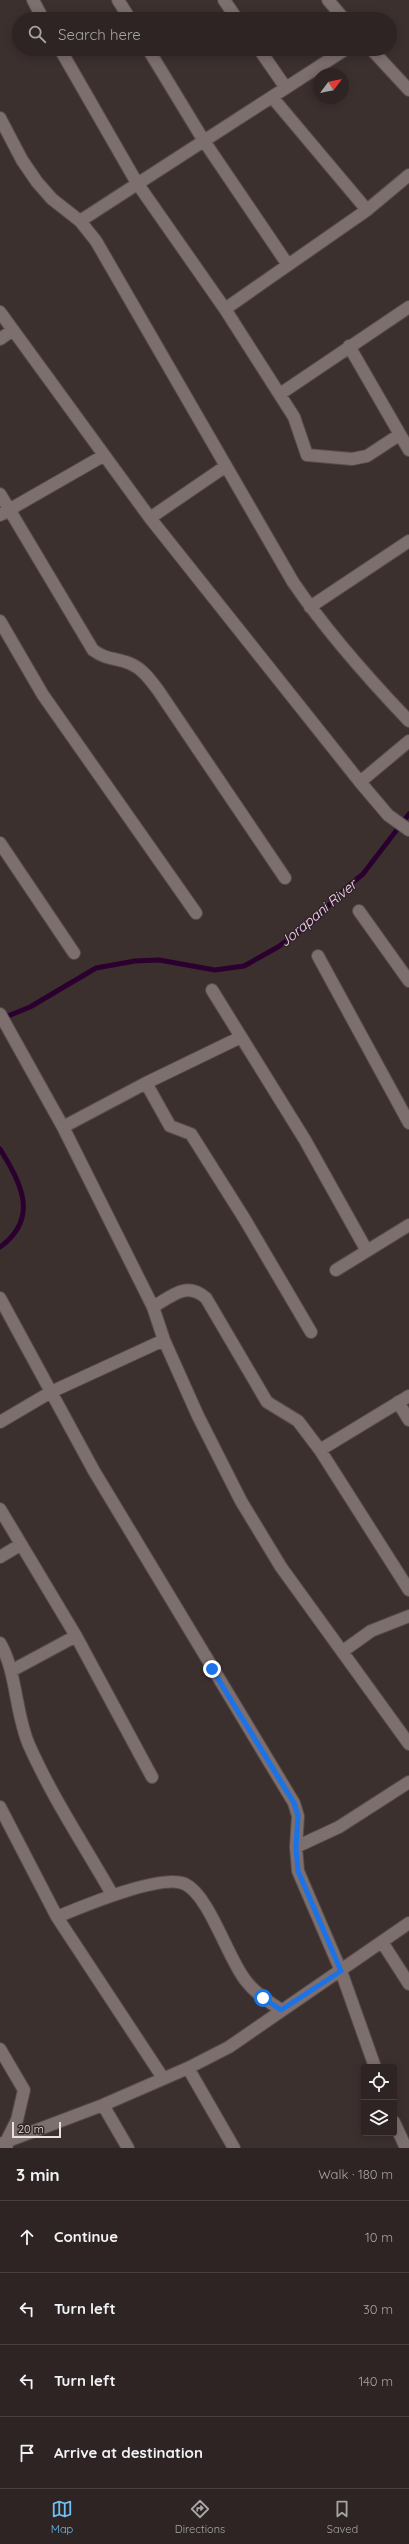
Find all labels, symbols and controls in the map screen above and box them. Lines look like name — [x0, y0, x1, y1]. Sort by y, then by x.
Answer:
search box — [12, 12, 397, 56]
icon: search — [26, 23, 48, 45]
text: Search here — [58, 25, 141, 44]
north arrow — [313, 68, 349, 104]
water label: Jorapani River — [276, 875, 361, 950]
route end — [203, 1660, 221, 1678]
route start — [254, 1989, 272, 2007]
map controls — [361, 2064, 397, 2136]
button: locate — [361, 2064, 397, 2100]
button: layers — [361, 2100, 397, 2136]
scale bar — [12, 2120, 61, 2139]
text: 20 m — [18, 2122, 44, 2136]
text: 3 min — [16, 2164, 60, 2185]
text: Walk · 180 m — [318, 2166, 393, 2182]
icon: ahead — [16, 2226, 38, 2248]
text: Continue — [54, 2227, 118, 2246]
text: 10 m — [365, 2229, 393, 2245]
icon: left — [16, 2298, 38, 2320]
text: Turn left — [54, 2299, 116, 2318]
text: 30 m — [363, 2301, 393, 2317]
icon: left — [16, 2370, 38, 2392]
text: Turn left — [54, 2371, 116, 2390]
text: 140 m — [358, 2373, 393, 2389]
icon: arrive — [16, 2442, 38, 2464]
text: Arrive at destination — [54, 2443, 203, 2462]
tab: Map — [51, 2498, 73, 2536]
tab: Directions — [175, 2498, 225, 2536]
tab: Saved — [327, 2498, 358, 2536]

